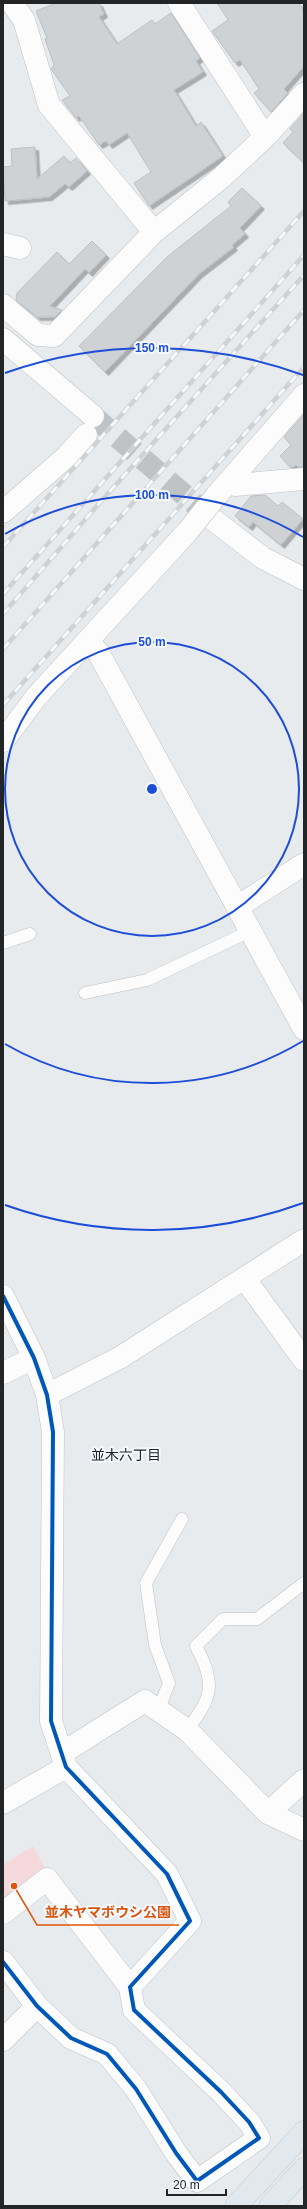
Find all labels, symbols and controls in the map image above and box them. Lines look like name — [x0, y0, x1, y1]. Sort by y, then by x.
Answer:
text: 150 m — [135, 341, 169, 355]
text: 100 m — [135, 488, 169, 502]
text: 50 m — [138, 635, 166, 649]
centre of rings — [145, 782, 159, 796]
district label: 並木六丁目 — [91, 1447, 161, 1463]
callout: 並木ヤマボウシ公園 — [37, 1899, 179, 1925]
text: 並木ヤマボウシ公園 — [45, 1904, 171, 1920]
scale bar — [167, 2171, 226, 2197]
text: 20 m — [173, 2178, 200, 2192]

